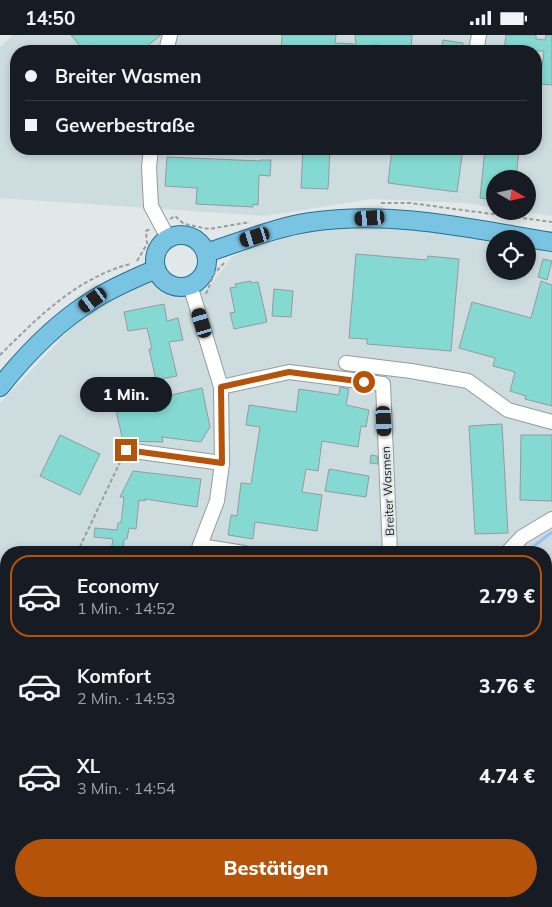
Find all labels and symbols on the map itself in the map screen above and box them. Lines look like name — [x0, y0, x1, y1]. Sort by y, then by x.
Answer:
north arrow — [486, 170, 536, 220]
car — [354, 209, 385, 227]
car — [238, 225, 271, 249]
car — [76, 285, 109, 315]
car — [190, 306, 213, 340]
route start — [353, 371, 375, 393]
callout: 1 Min. — [80, 377, 172, 413]
car — [375, 406, 392, 436]
route end — [115, 439, 137, 461]
street label: Breiter Wasmen — [378, 446, 397, 536]

